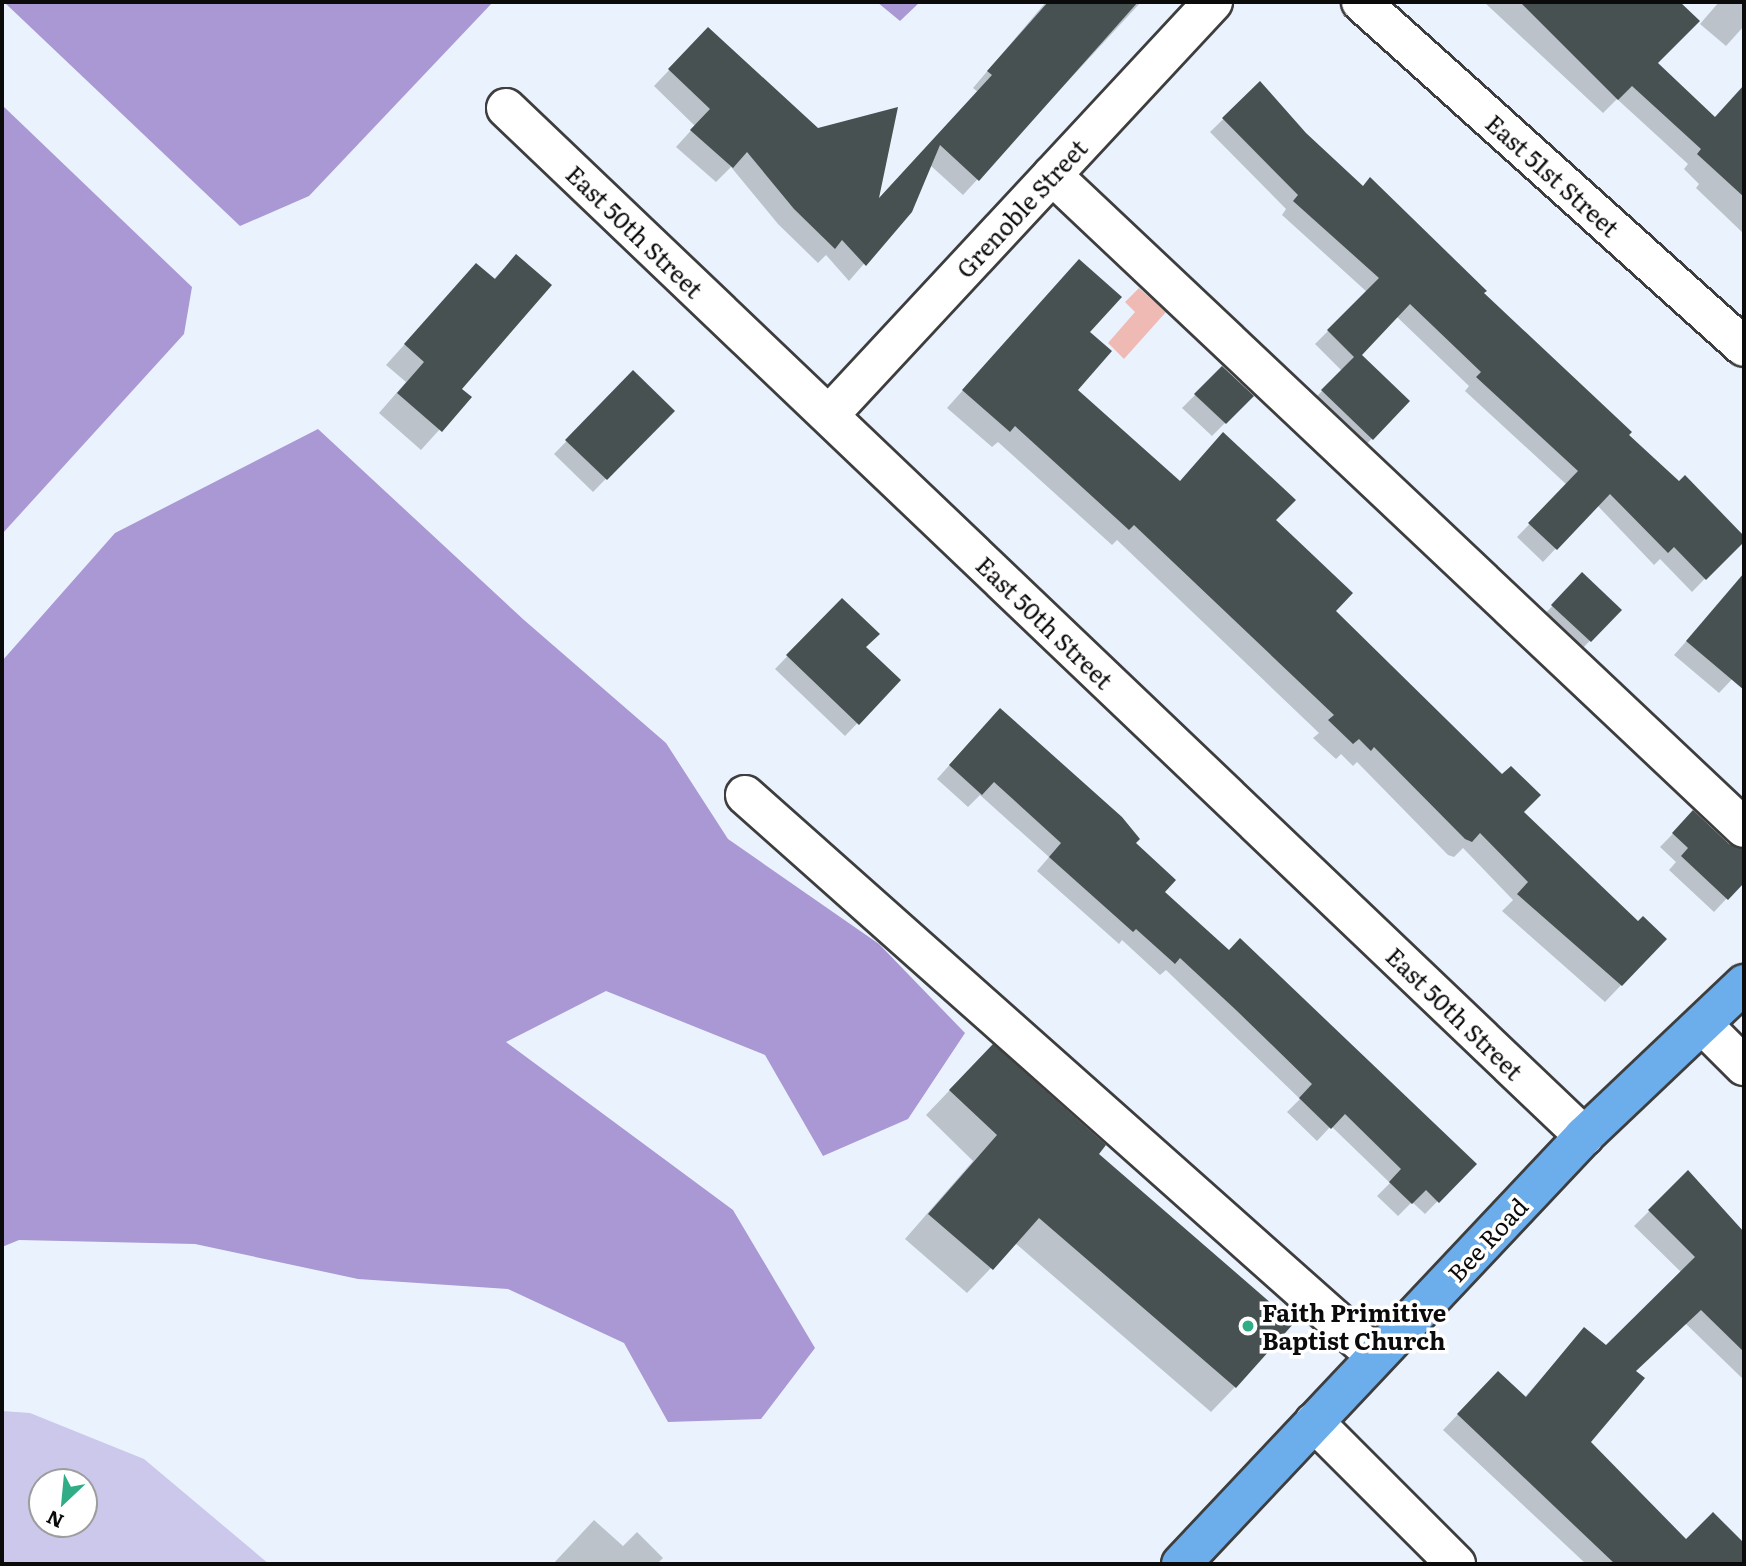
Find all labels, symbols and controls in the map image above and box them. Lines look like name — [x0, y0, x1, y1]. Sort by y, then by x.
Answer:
street label: East 51st Street — [1481, 108, 1625, 242]
street label: Grenoble Street — [950, 133, 1092, 283]
street label: East 50th Street — [561, 159, 709, 303]
street label: East 50th Street — [971, 550, 1119, 694]
street label: East 50th Street — [1381, 941, 1529, 1085]
street label: Bee Road — [1441, 1191, 1533, 1287]
place label: Faith Primitive Baptist Church — [1262, 1298, 1446, 1354]
marker: Faith Primitive Baptist Church — [1240, 1318, 1256, 1334]
north arrow — [28, 1468, 98, 1538]
text: N — [41, 1504, 68, 1536]

